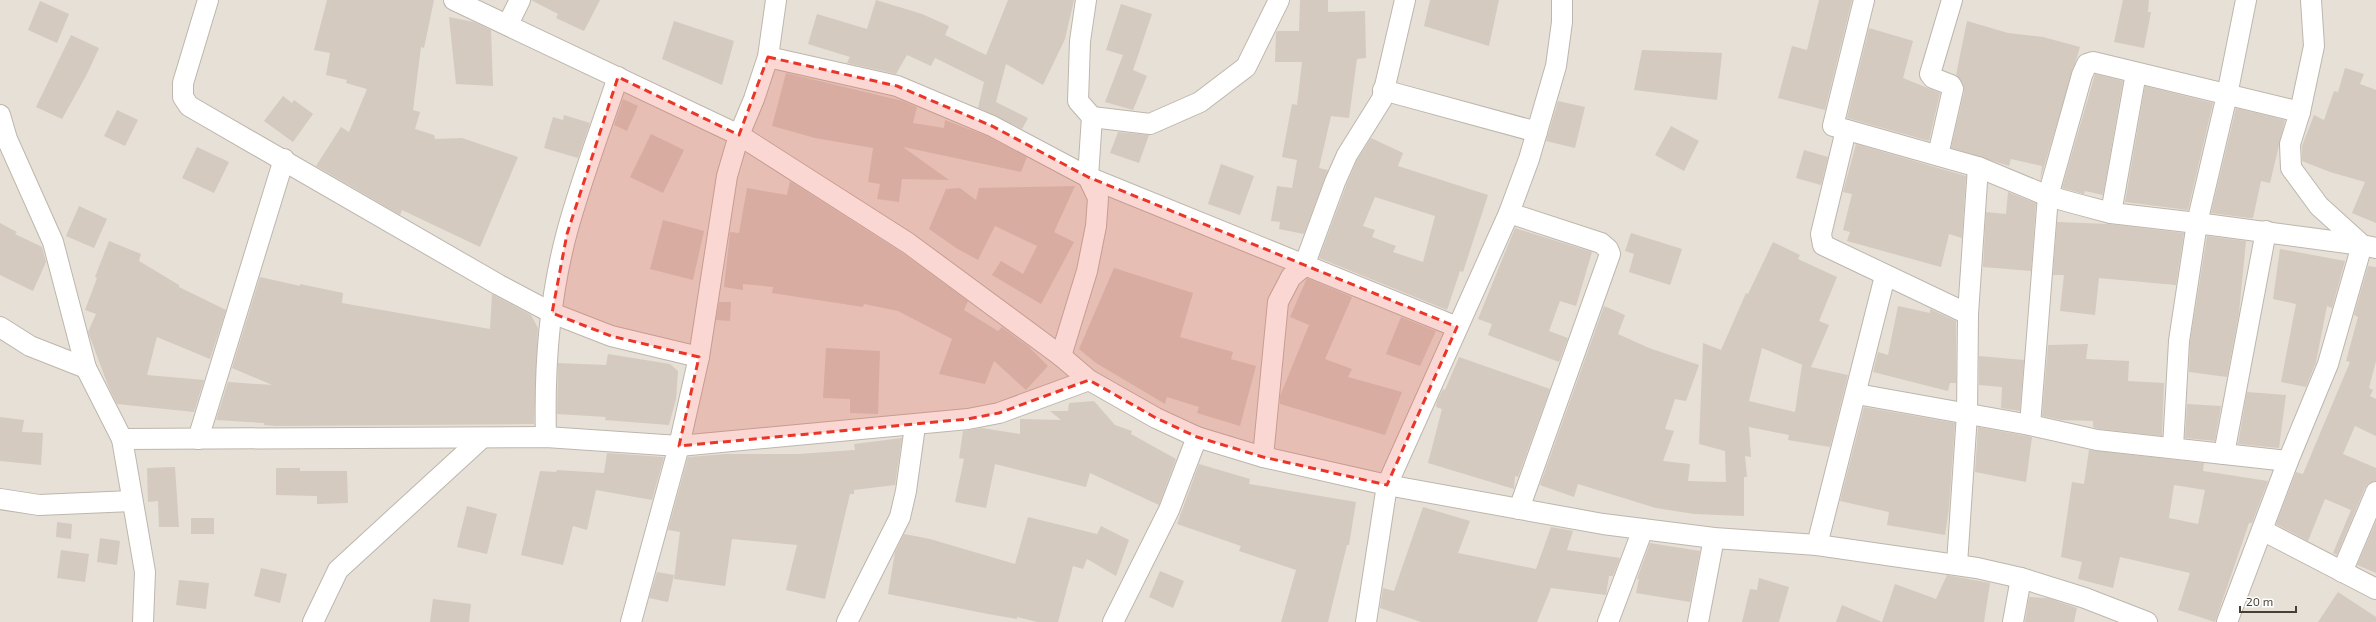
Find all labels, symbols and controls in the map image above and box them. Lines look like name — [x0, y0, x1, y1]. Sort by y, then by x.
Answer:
scale bar — [2240, 588, 2296, 614]
text: 20 m — [2246, 594, 2273, 608]

